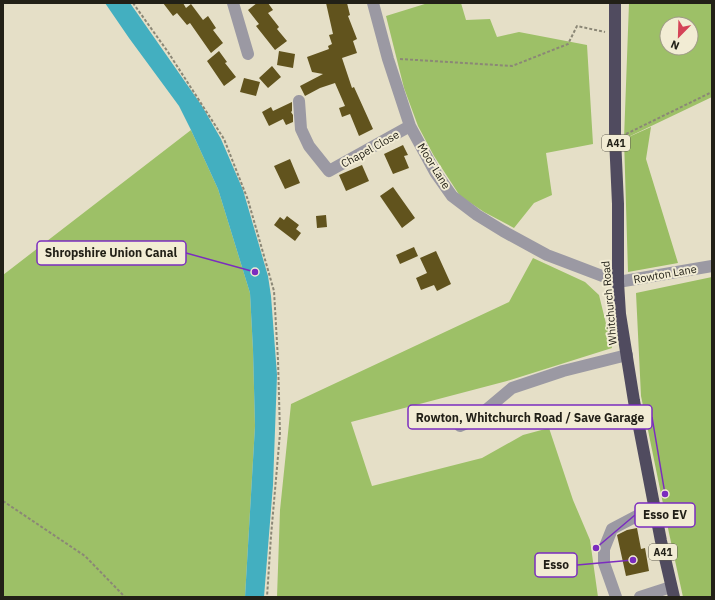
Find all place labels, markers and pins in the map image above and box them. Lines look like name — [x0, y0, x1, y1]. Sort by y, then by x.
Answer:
callout: Shropshire Union Canal — [37, 241, 186, 265]
callout: Rowton, Whitchurch Road / Save Garage — [408, 405, 652, 429]
callout: Esso EV — [635, 503, 695, 527]
callout: Esso — [535, 553, 577, 577]

